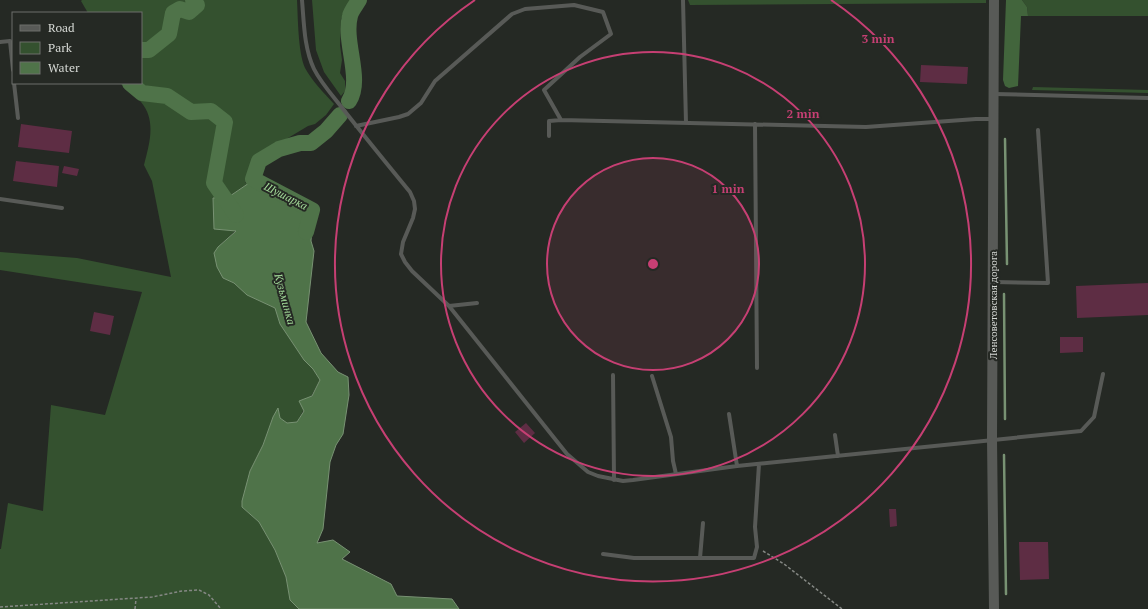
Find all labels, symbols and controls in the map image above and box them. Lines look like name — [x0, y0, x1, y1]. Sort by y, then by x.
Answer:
legend — [12, 12, 142, 84]
text: Road — [48, 20, 75, 35]
text: 3 min — [862, 31, 895, 46]
text: Park — [48, 40, 73, 55]
text: Water — [48, 60, 80, 75]
text: 2 min — [787, 106, 820, 121]
water label: Шушарка — [261, 179, 310, 213]
text: 1 min — [712, 181, 745, 196]
street label: Ленсоветовская дорога — [987, 251, 1000, 360]
centre of rings — [646, 257, 660, 271]
water label: Кузьминка — [271, 271, 299, 326]

